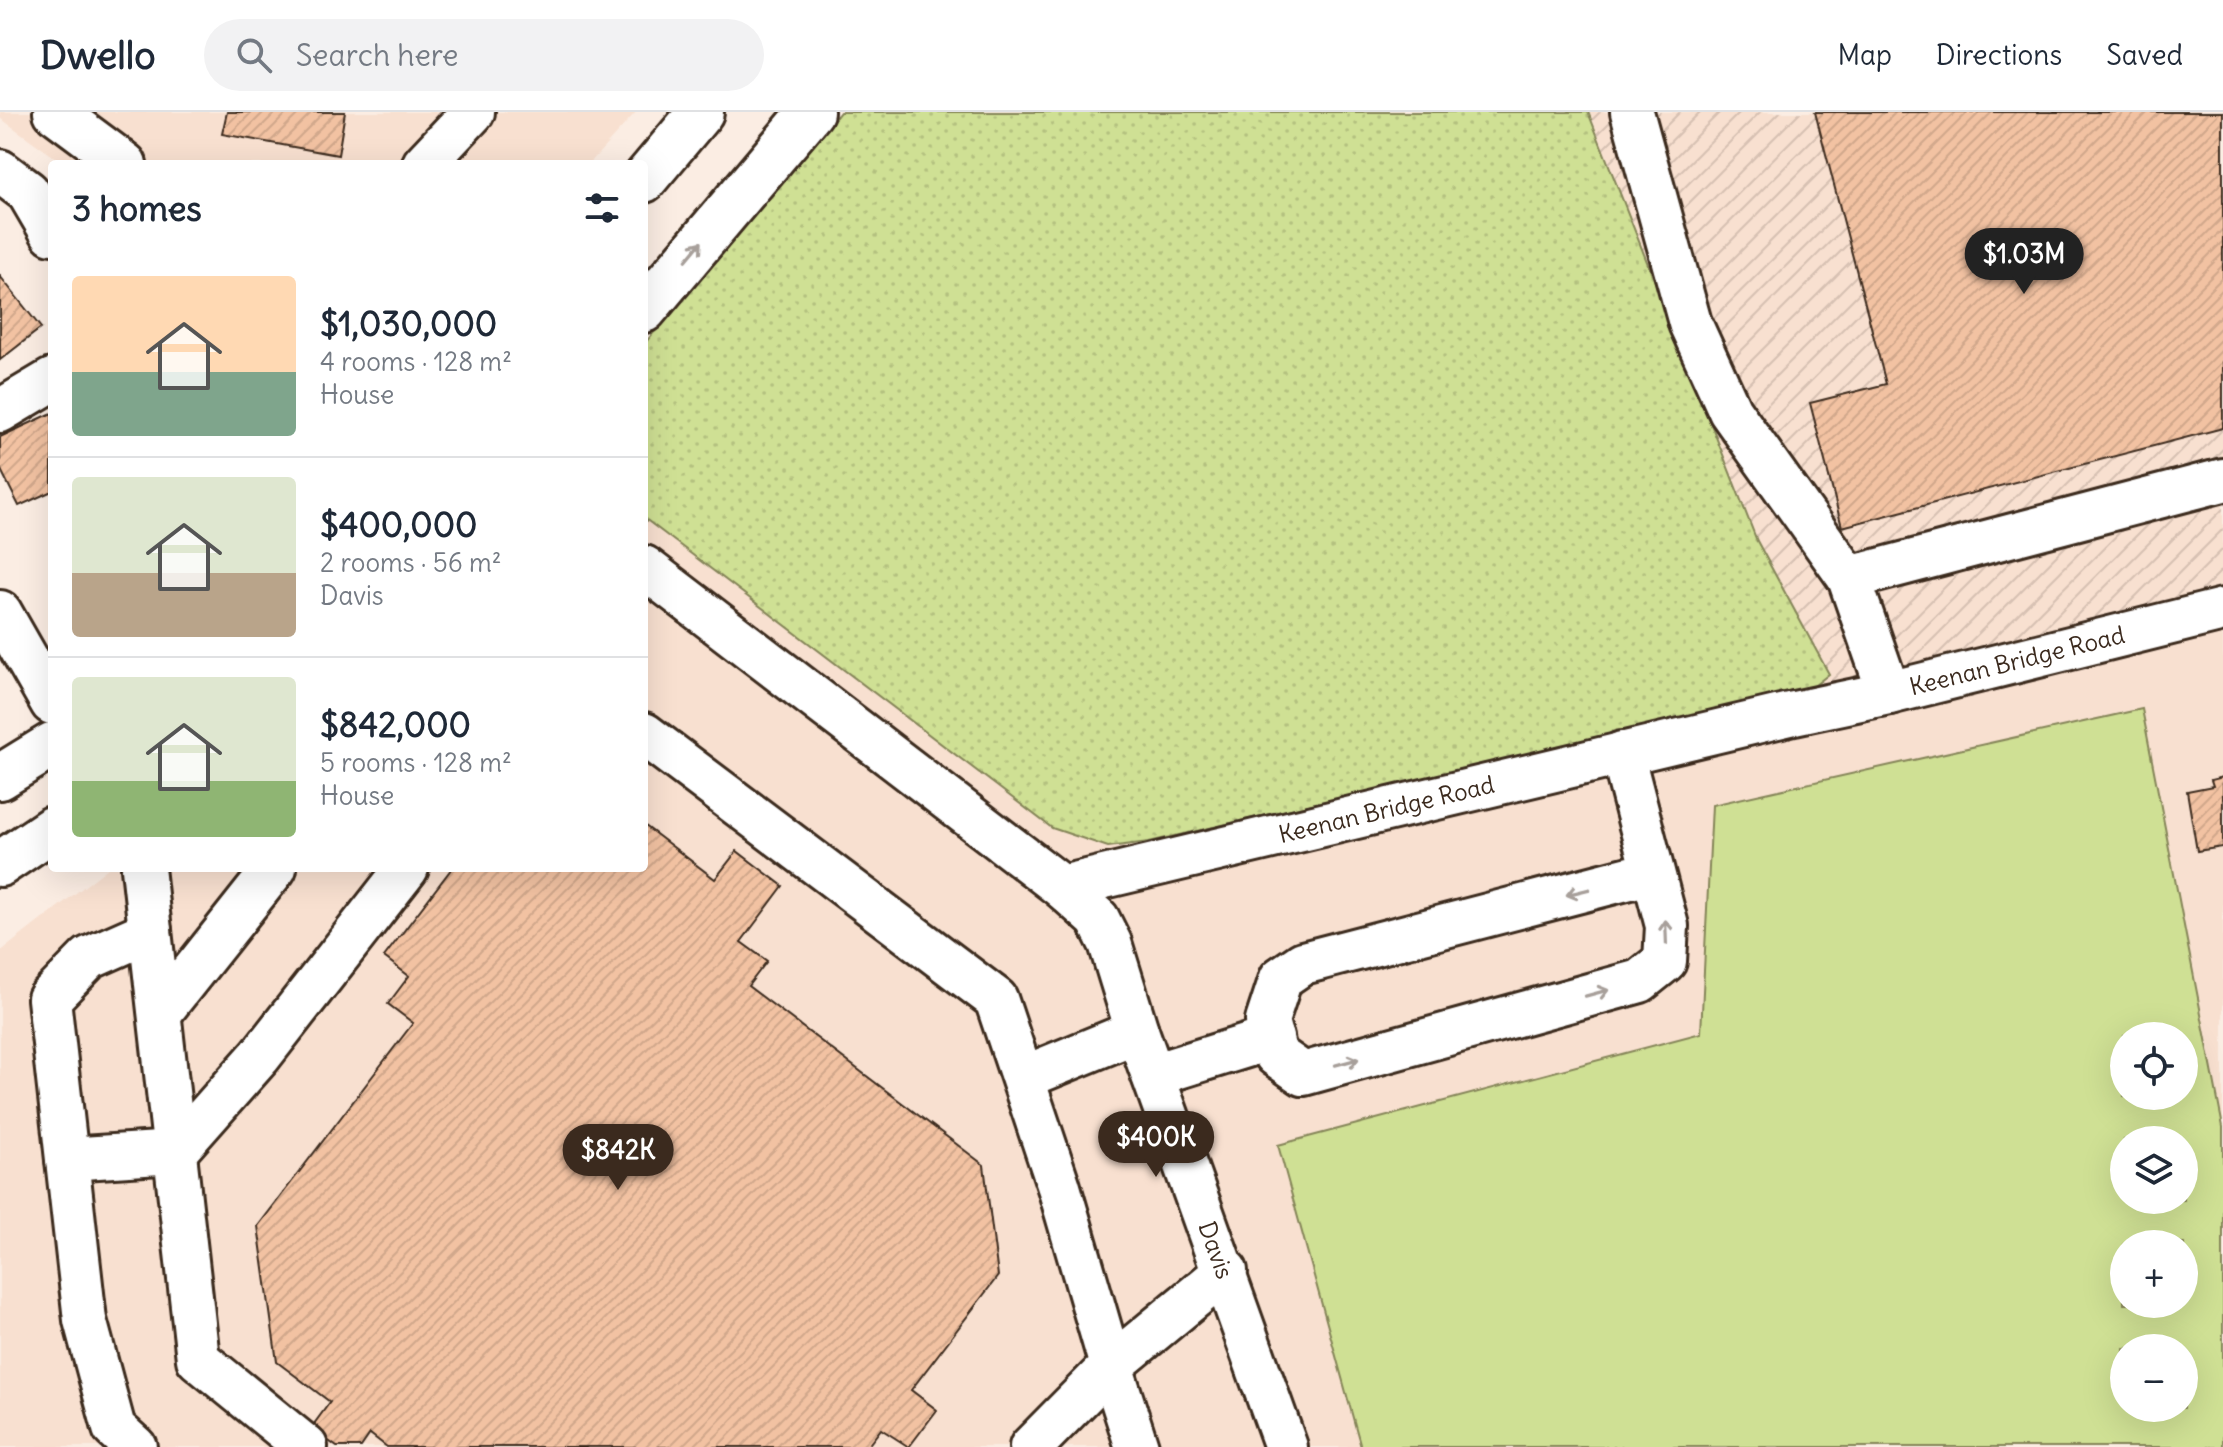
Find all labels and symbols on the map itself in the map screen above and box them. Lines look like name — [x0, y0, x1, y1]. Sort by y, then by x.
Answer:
pin: $1.03M — [1959, 228, 2089, 296]
one-way arrow — [685, 241, 703, 262]
street label: Keenan Bridge Road — [1906, 619, 2128, 701]
street label: Keenan Bridge Road — [1275, 769, 1497, 849]
one-way arrow — [1565, 885, 1591, 900]
one-way arrow — [1658, 919, 1673, 946]
one-way arrow — [1584, 985, 1610, 1000]
one-way arrow — [1333, 1054, 1359, 1069]
pin: $400K — [1100, 1111, 1212, 1179]
pin: $842K — [562, 1124, 674, 1192]
street label: Davis — [1192, 1217, 1241, 1283]

